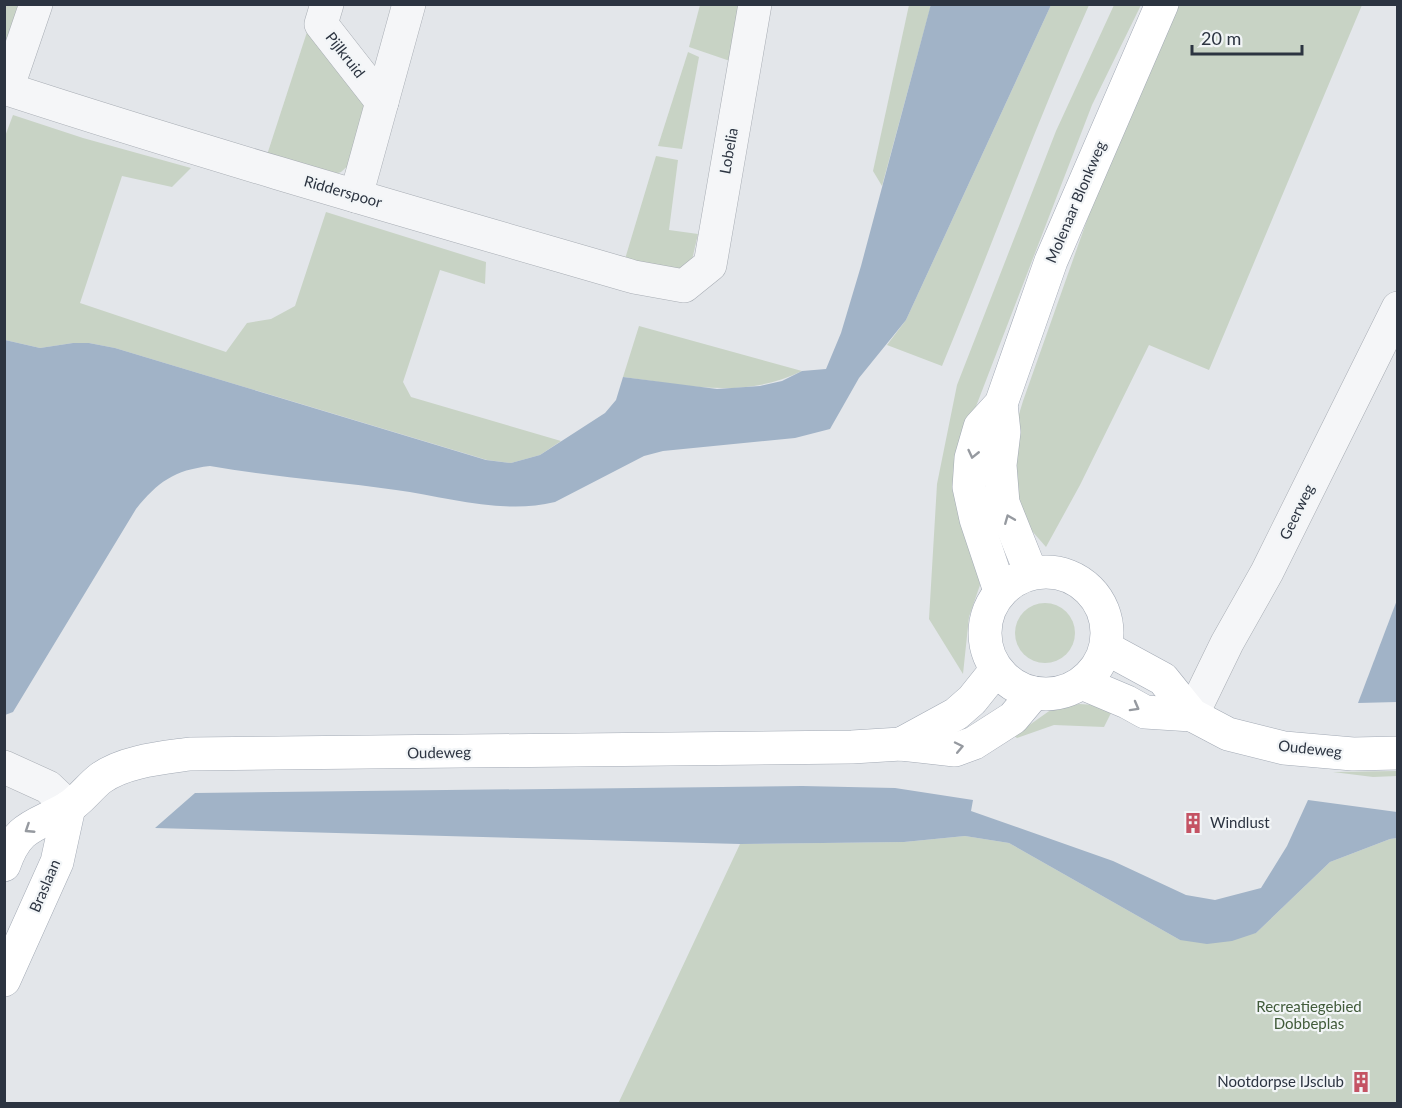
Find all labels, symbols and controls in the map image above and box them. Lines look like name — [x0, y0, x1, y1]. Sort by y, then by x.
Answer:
scale bar — [1192, 18, 1302, 56]
text: 20 m — [1201, 27, 1241, 49]
street label: Pijlkruid — [322, 28, 369, 81]
street label: Lobelia — [715, 126, 741, 175]
street label: Molenaar Blonkweg — [1041, 138, 1109, 265]
street label: Ridderspoor — [302, 171, 385, 211]
one-way arrow — [967, 449, 980, 459]
street label: Geerweg — [1275, 481, 1317, 542]
one-way arrow — [1004, 514, 1016, 525]
one-way arrow — [1129, 700, 1140, 711]
street label: Oudeweg — [1277, 736, 1343, 760]
one-way arrow — [954, 741, 964, 754]
street label: Oudeweg — [407, 742, 471, 762]
building icon: Windlust — [1181, 811, 1205, 835]
place label: Windlust — [1210, 813, 1270, 831]
one-way arrow — [25, 821, 36, 832]
street label: Braslaan — [25, 856, 63, 915]
park label: Recreatiegebied Dobbeplas — [1256, 997, 1362, 1032]
building icon: Nootdorpse IJsclub — [1349, 1070, 1373, 1094]
place label: Nootdorpse IJsclub — [1217, 1072, 1344, 1090]

